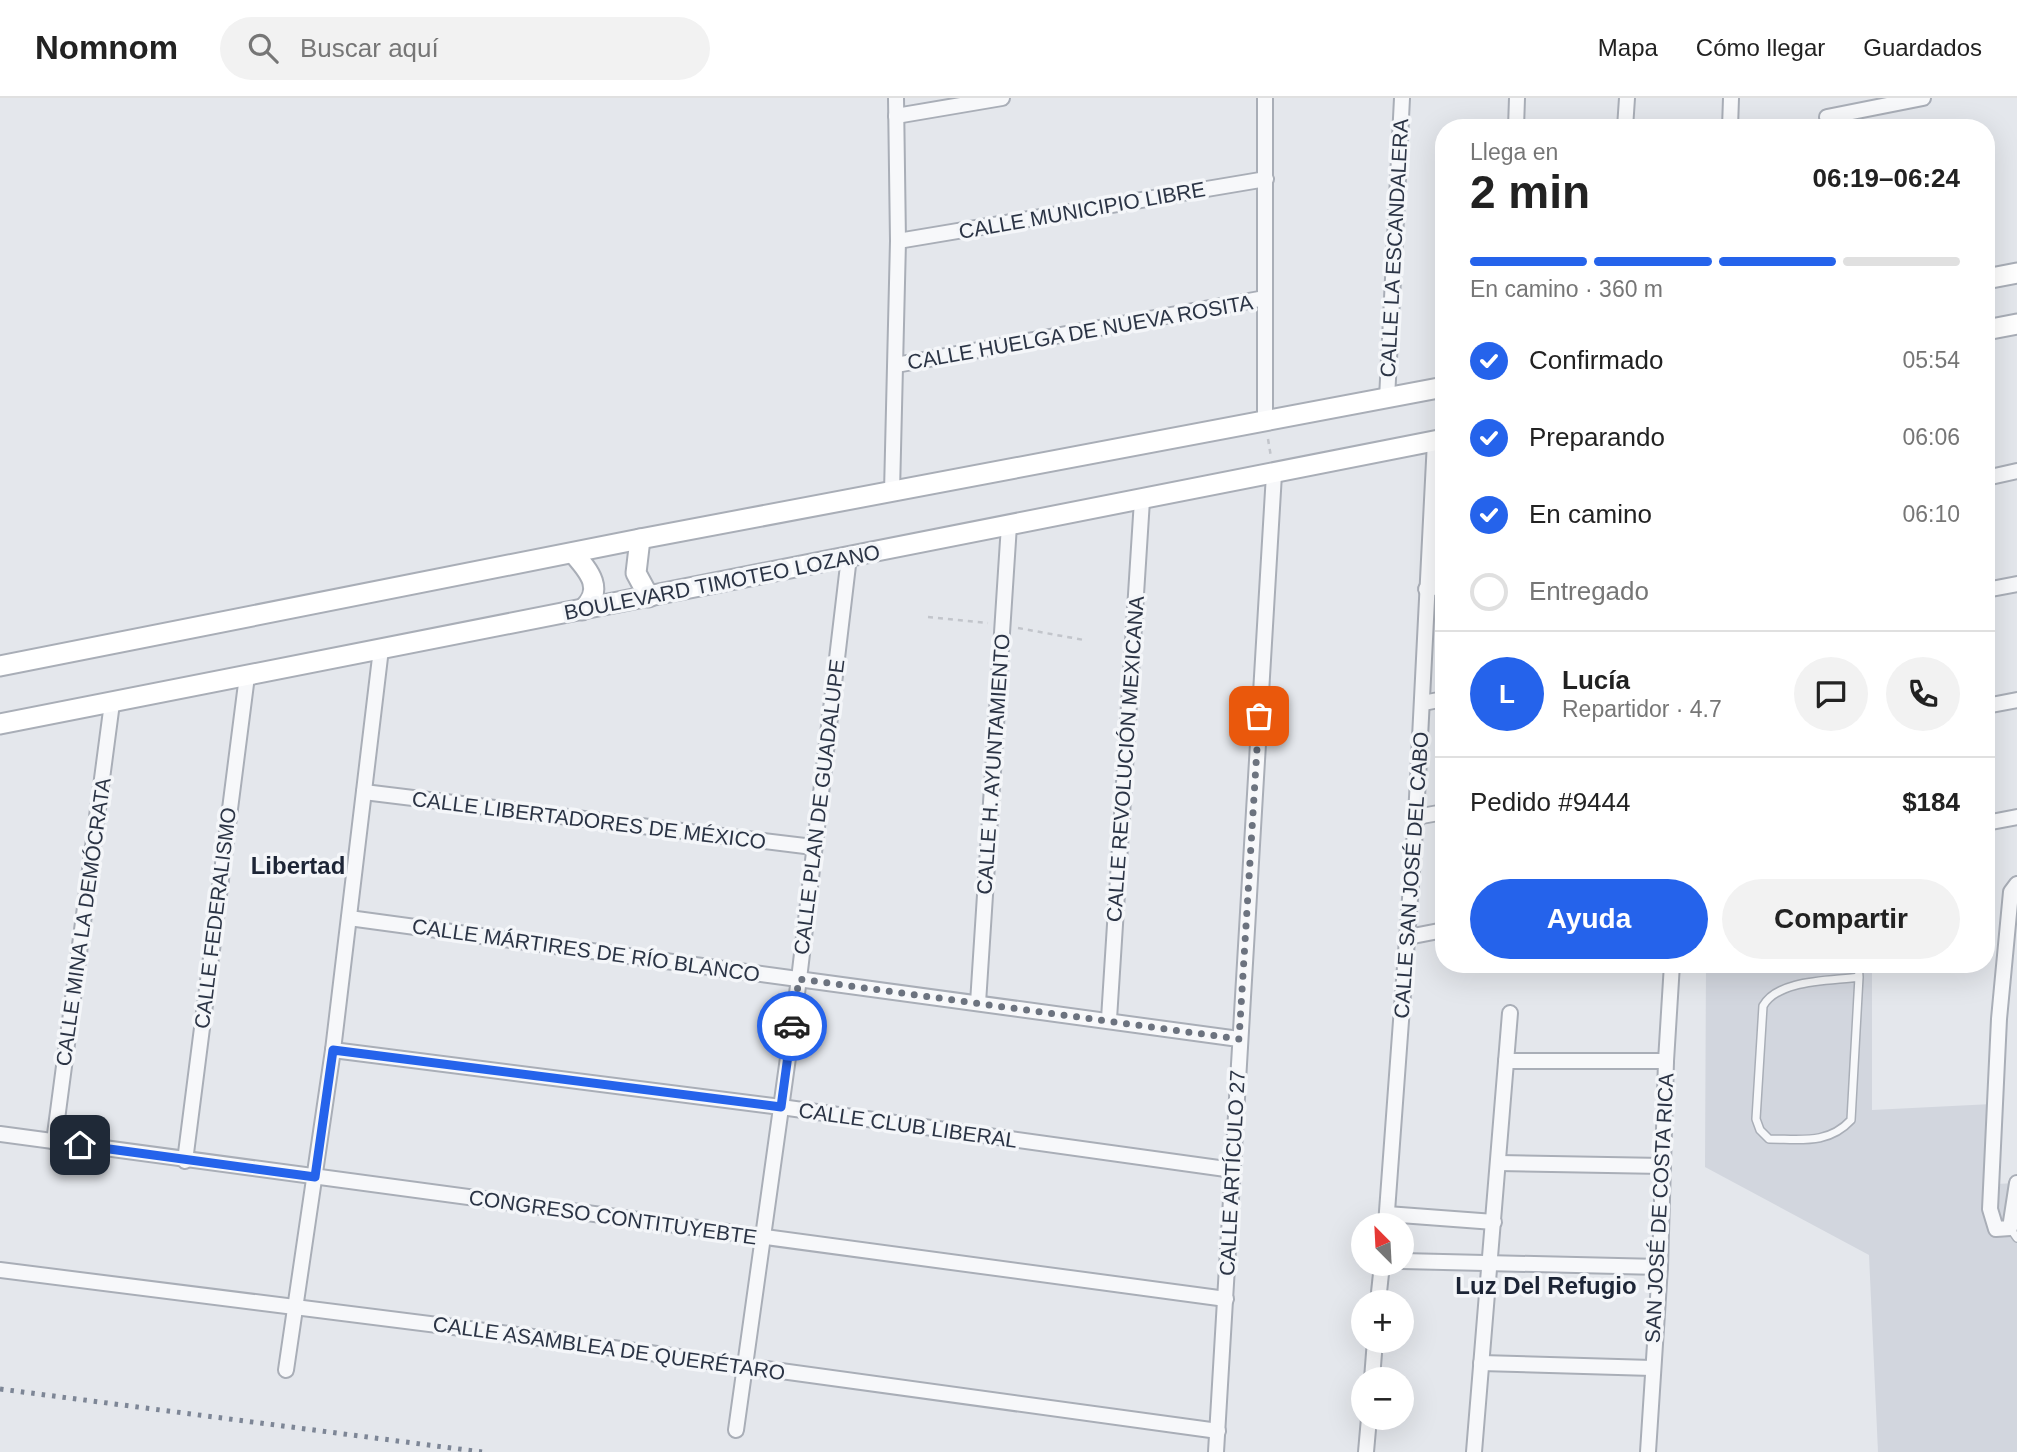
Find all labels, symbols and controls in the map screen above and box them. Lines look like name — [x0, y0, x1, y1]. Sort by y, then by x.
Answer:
search box — [220, 17, 710, 80]
text: Nomnom — [35, 29, 178, 66]
icon: search — [244, 29, 282, 67]
text: Buscar aquí — [300, 33, 439, 63]
text: Mapa — [1598, 34, 1658, 61]
text: Cómo llegar — [1696, 34, 1825, 61]
text: Guardados — [1863, 34, 1982, 61]
street label: CALLE LA ESCANDALERA — [1376, 118, 1412, 378]
text: Llega en — [1470, 139, 1558, 165]
text: 06:19–06:24 — [1813, 163, 1960, 193]
text: 2 min — [1470, 166, 1590, 218]
street label: CALLE MUNICIPIO LIBRE — [957, 177, 1207, 243]
text: En camino · 360 m — [1470, 276, 1663, 302]
street label: CALLE HUELGA DE NUEVA ROSITA — [905, 290, 1255, 374]
icon: check — [1470, 342, 1508, 380]
text: Confirmado — [1529, 345, 1663, 375]
text: 05:54 — [1902, 347, 1960, 373]
icon: check — [1470, 419, 1508, 457]
text: Preparando — [1529, 422, 1665, 452]
text: 06:06 — [1902, 424, 1960, 450]
icon: check — [1470, 496, 1508, 534]
text: En camino — [1529, 499, 1652, 529]
text: 06:10 — [1902, 501, 1960, 527]
street label: BOULEVARD TIMOTEO LOZANO — [562, 540, 882, 624]
text: Entregado — [1529, 576, 1649, 606]
street label: CALLE REVOLUCIÓN MEXICANA — [1102, 595, 1148, 923]
street label: CALLE H. AYUNTAMIENTO — [972, 633, 1014, 895]
button: chat — [1794, 657, 1868, 731]
button: phone — [1886, 657, 1960, 731]
street label: CALLE PLAN DE GUADALUPE — [789, 658, 849, 956]
text: Lucía — [1562, 665, 1630, 695]
text: L — [1499, 679, 1515, 709]
pin — [1229, 686, 1289, 746]
text: Repartidor · 4.7 — [1562, 696, 1722, 722]
icon: bag — [1240, 697, 1278, 735]
street label: CALLE SAN JOSÉ DEL CABO — [1390, 731, 1432, 1019]
street label: CALLE MINA LA DEMÓCRATA — [51, 776, 115, 1068]
street label: CALLE LIBERTADORES DE MÉXICO — [411, 787, 767, 853]
text: Pedido #9444 — [1470, 787, 1630, 817]
text: $184 — [1902, 787, 1960, 817]
street label: CALLE FEDERALISMO — [190, 806, 240, 1030]
district label: Libertad — [251, 852, 345, 879]
button: Ayuda — [1470, 879, 1708, 959]
button: Compartir — [1722, 879, 1960, 959]
street label: CALLE MÁRTIRES DE RÍO BLANCO — [411, 914, 761, 986]
courier — [757, 991, 827, 1061]
icon: car — [773, 1007, 811, 1045]
street label: CALLE ARTÍCULO 27 — [1215, 1069, 1249, 1277]
street label: SAN JOSÉ DE COSTA RICA — [1640, 1072, 1678, 1344]
street label: CALLE CLUB LIBERAL — [797, 1098, 1019, 1152]
pin — [50, 1115, 110, 1175]
icon: home — [61, 1126, 99, 1164]
street label: CONGRESO CONTITUYEBTE — [468, 1185, 758, 1249]
north arrow — [1351, 1213, 1414, 1276]
map controls — [1351, 1213, 1414, 1430]
district label: Luz Del Refugio — [1455, 1272, 1637, 1299]
button: + — [1351, 1290, 1414, 1353]
street label: CALLE ASAMBLEA DE QUERÉTARO — [431, 1312, 787, 1384]
button: − — [1351, 1367, 1414, 1430]

